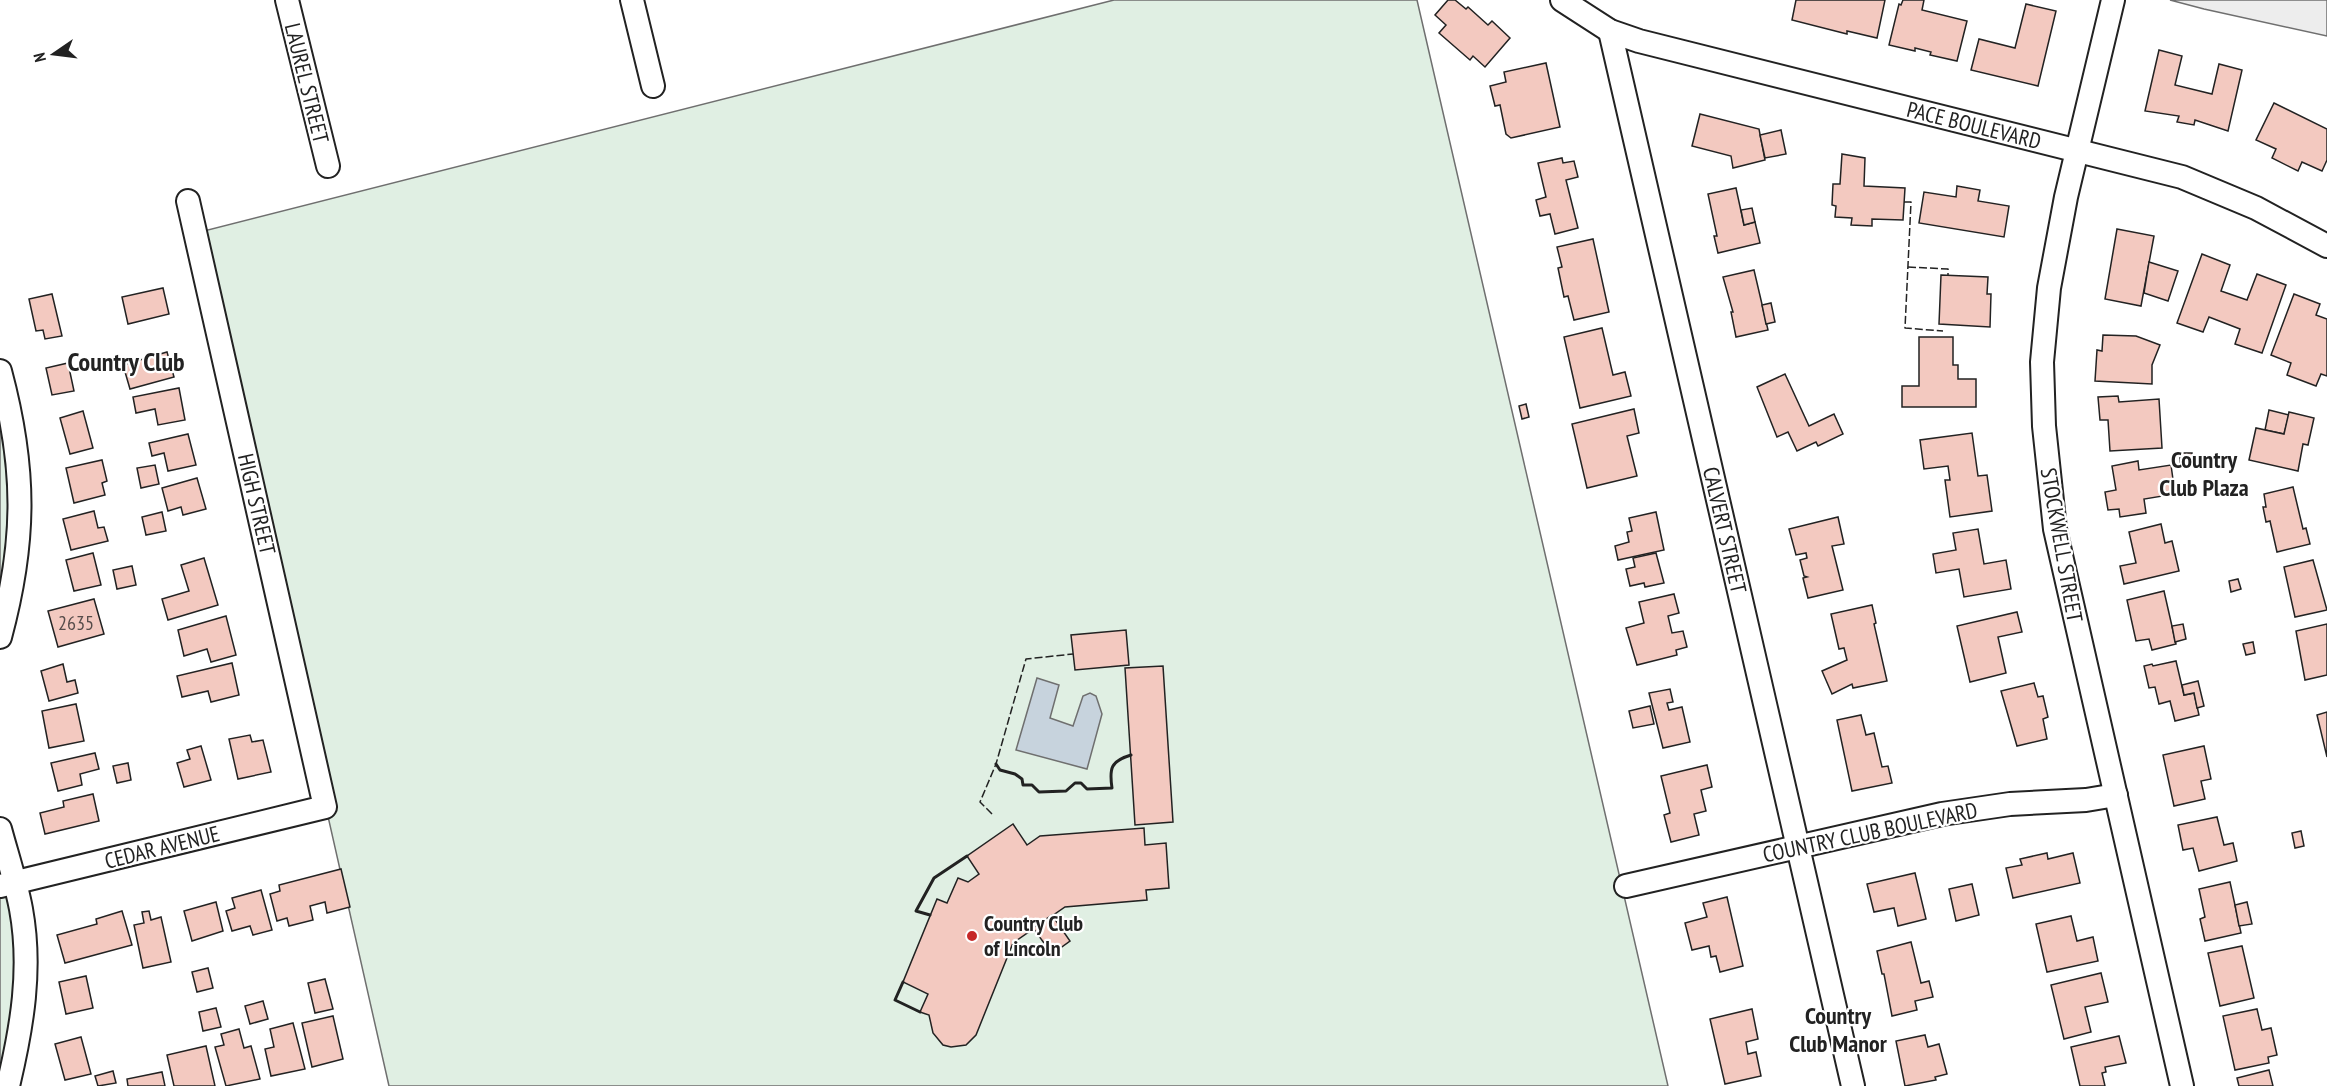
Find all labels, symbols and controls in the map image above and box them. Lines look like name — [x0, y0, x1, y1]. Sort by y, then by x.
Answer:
street label: LAUREL STREET — [279, 20, 335, 146]
north arrow — [24, 24, 84, 84]
text: N — [29, 51, 50, 64]
street label: PACE BOULEVARD — [1904, 95, 2044, 155]
district label: Country Club — [67, 345, 185, 378]
district label: Country Club Plaza — [2159, 444, 2249, 503]
street label: HIGH STREET — [232, 451, 282, 557]
street label: CALVERT STREET — [1697, 464, 1753, 596]
street label: STOCKWELL STREET — [2035, 466, 2089, 624]
house number: 2635 — [58, 610, 94, 636]
street label: COUNTRY CLUB BOULEVARD — [1760, 796, 1980, 868]
street label: CEDAR AVENUE — [102, 819, 222, 875]
place label: Country Club of Lincoln — [984, 909, 1083, 962]
marker: Country Club of Lincoln — [965, 929, 979, 943]
district label: Country Club Manor — [1789, 1000, 1888, 1059]

